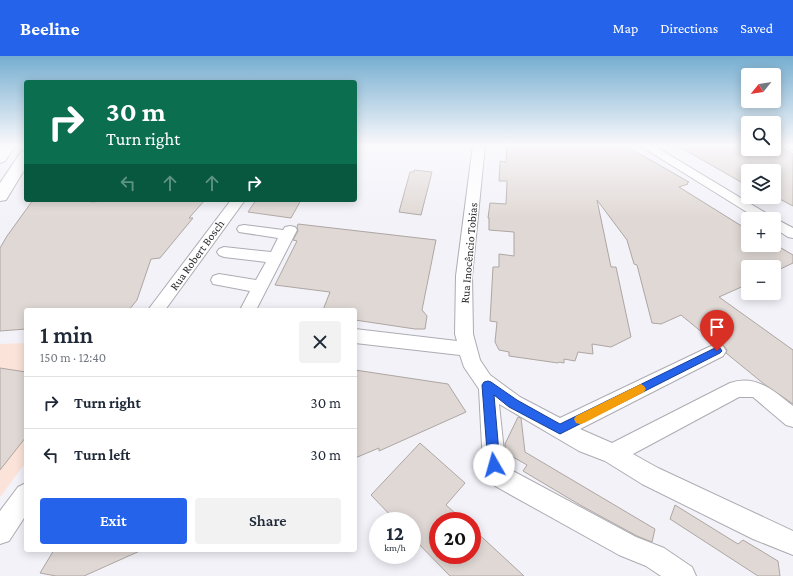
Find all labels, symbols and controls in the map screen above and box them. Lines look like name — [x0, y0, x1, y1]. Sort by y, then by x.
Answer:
text: Beeline — [20, 18, 80, 39]
text: Map — [613, 20, 638, 36]
text: Directions — [660, 20, 718, 36]
text: Saved — [740, 20, 773, 36]
north arrow — [741, 68, 781, 108]
map controls — [741, 68, 781, 300]
icon: right — [40, 96, 92, 148]
text: 30 m — [106, 96, 166, 127]
button: search — [741, 116, 781, 156]
text: Turn right — [106, 129, 180, 149]
button: layers — [741, 164, 781, 204]
icon: left — [117, 172, 139, 194]
icon: ahead — [159, 172, 181, 194]
icon: ahead — [201, 172, 223, 194]
icon: right — [243, 172, 265, 194]
street label: Rua Inocêncio Tobias — [458, 202, 480, 304]
button: + — [741, 212, 781, 252]
street label: Rua Robert Bosch — [167, 217, 228, 293]
button: − — [741, 260, 781, 300]
pin — [700, 310, 734, 351]
icon: arrive — [706, 316, 728, 338]
text: 1 min — [40, 321, 93, 348]
button: close — [299, 321, 341, 363]
text: 150 m · 12:40 — [40, 350, 106, 365]
icon: right — [40, 392, 62, 414]
text: Turn right — [74, 395, 141, 411]
text: 30 m — [311, 395, 341, 411]
icon: left — [40, 444, 62, 466]
position arrow — [473, 444, 515, 486]
text: Turn left — [74, 447, 130, 463]
text: 30 m — [311, 447, 341, 463]
button: Exit — [40, 498, 187, 544]
button: Share — [195, 498, 341, 544]
speed limit sign: 20 — [429, 512, 481, 564]
text: 12 — [386, 522, 404, 544]
text: km/h — [384, 542, 406, 553]

